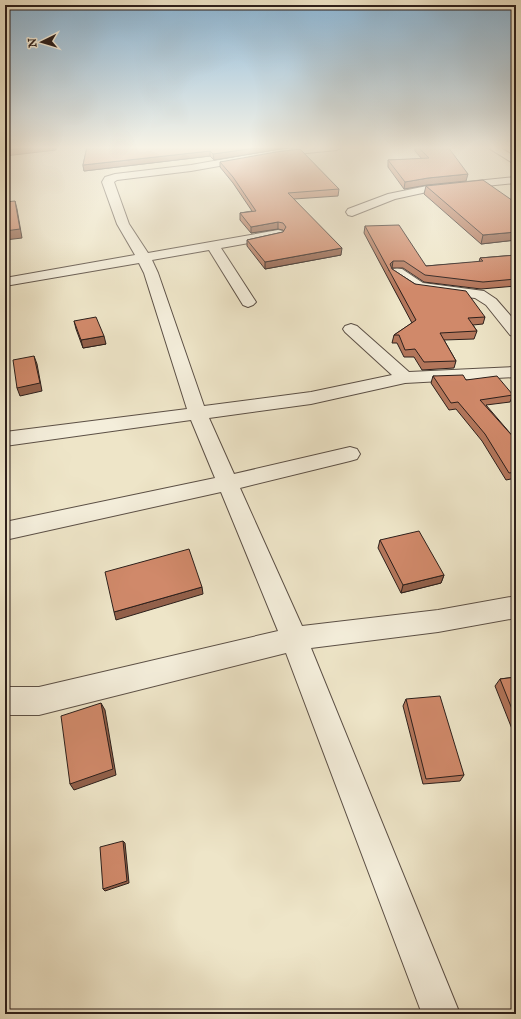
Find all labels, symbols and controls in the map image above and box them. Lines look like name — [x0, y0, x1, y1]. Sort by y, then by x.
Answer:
north arrow — [22, 22, 62, 62]
text: N — [26, 37, 41, 49]

